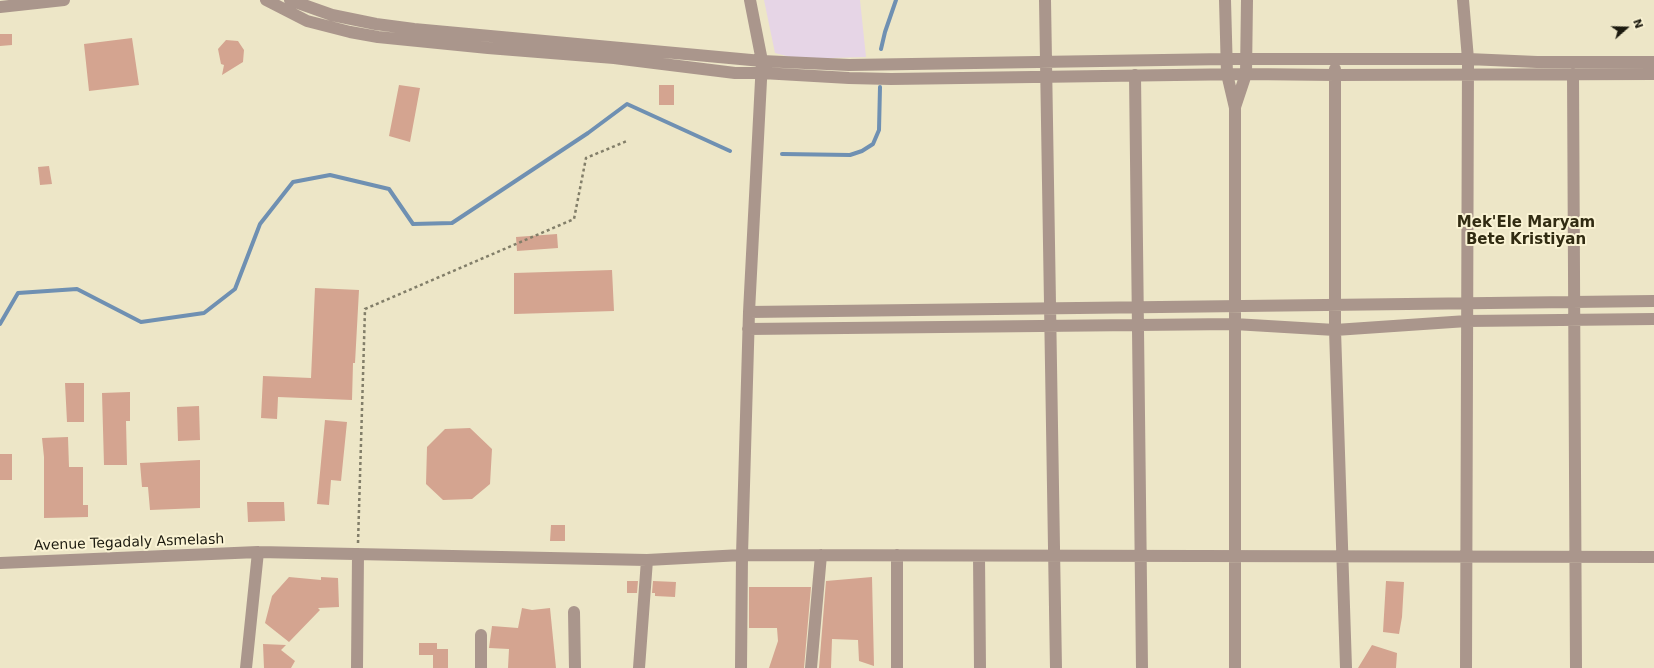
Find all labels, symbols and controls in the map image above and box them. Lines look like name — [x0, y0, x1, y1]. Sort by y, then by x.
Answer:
north arrow — [1606, 8, 1646, 48]
text: N — [1630, 17, 1645, 30]
district label: Mek'Ele Maryam Bete Kristiyan — [1457, 214, 1595, 249]
street label: Avenue Tegadaly Asmelash — [33, 531, 225, 555]

